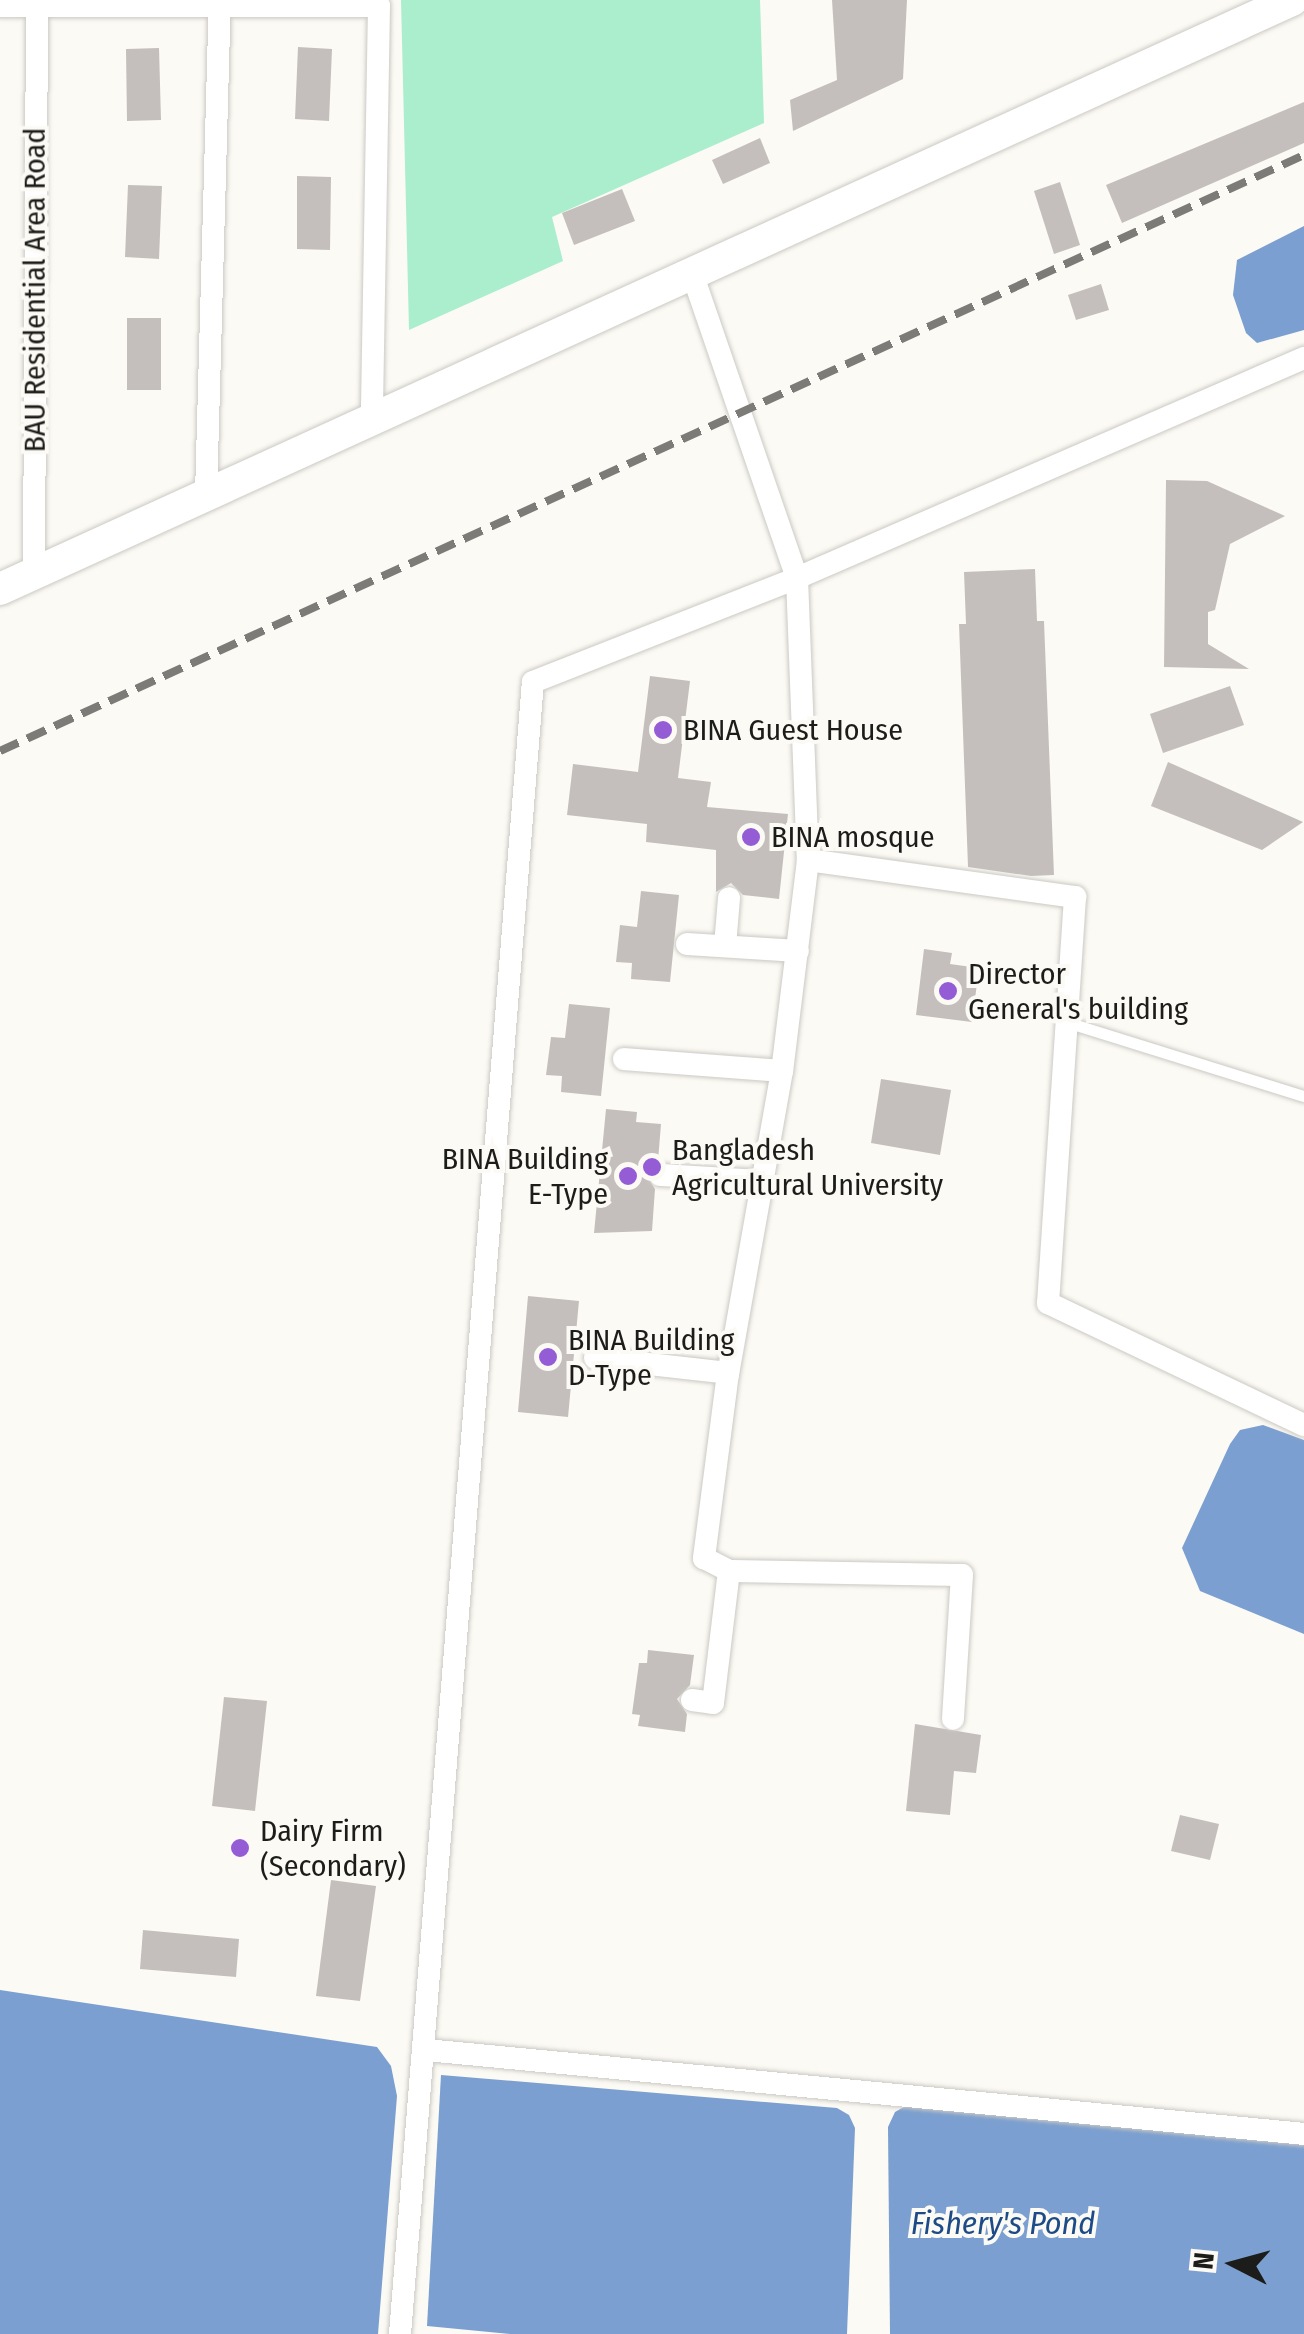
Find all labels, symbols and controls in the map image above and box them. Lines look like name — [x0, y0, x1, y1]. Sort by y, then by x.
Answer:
street label: BAU Residential Area Road — [17, 128, 53, 452]
place label: BINA Guest House — [683, 712, 903, 748]
marker: BINA Guest House — [652, 719, 674, 741]
place label: BINA mosque — [771, 819, 935, 855]
marker: BINA mosque — [740, 826, 762, 848]
place label: Director General's building — [968, 956, 1188, 1026]
marker: Director General's building — [937, 980, 959, 1002]
place label: Bangladesh Agricultural University — [672, 1132, 943, 1202]
place label: BINA Building E-Type — [442, 1141, 608, 1212]
marker: Bangladesh Agricultural University — [641, 1156, 663, 1178]
marker: BINA Building E-Type — [617, 1165, 639, 1187]
place label: BINA Building D-Type — [568, 1322, 734, 1392]
marker: BINA Building D-Type — [537, 1346, 559, 1368]
place label: Dairy Firm (Secondary) — [260, 1813, 406, 1884]
marker: Dairy Firm (Secondary) — [229, 1837, 251, 1859]
water label: Fishery's Pond — [911, 2204, 1095, 2242]
north arrow — [1184, 2214, 1284, 2314]
text: N — [1186, 2251, 1221, 2271]

